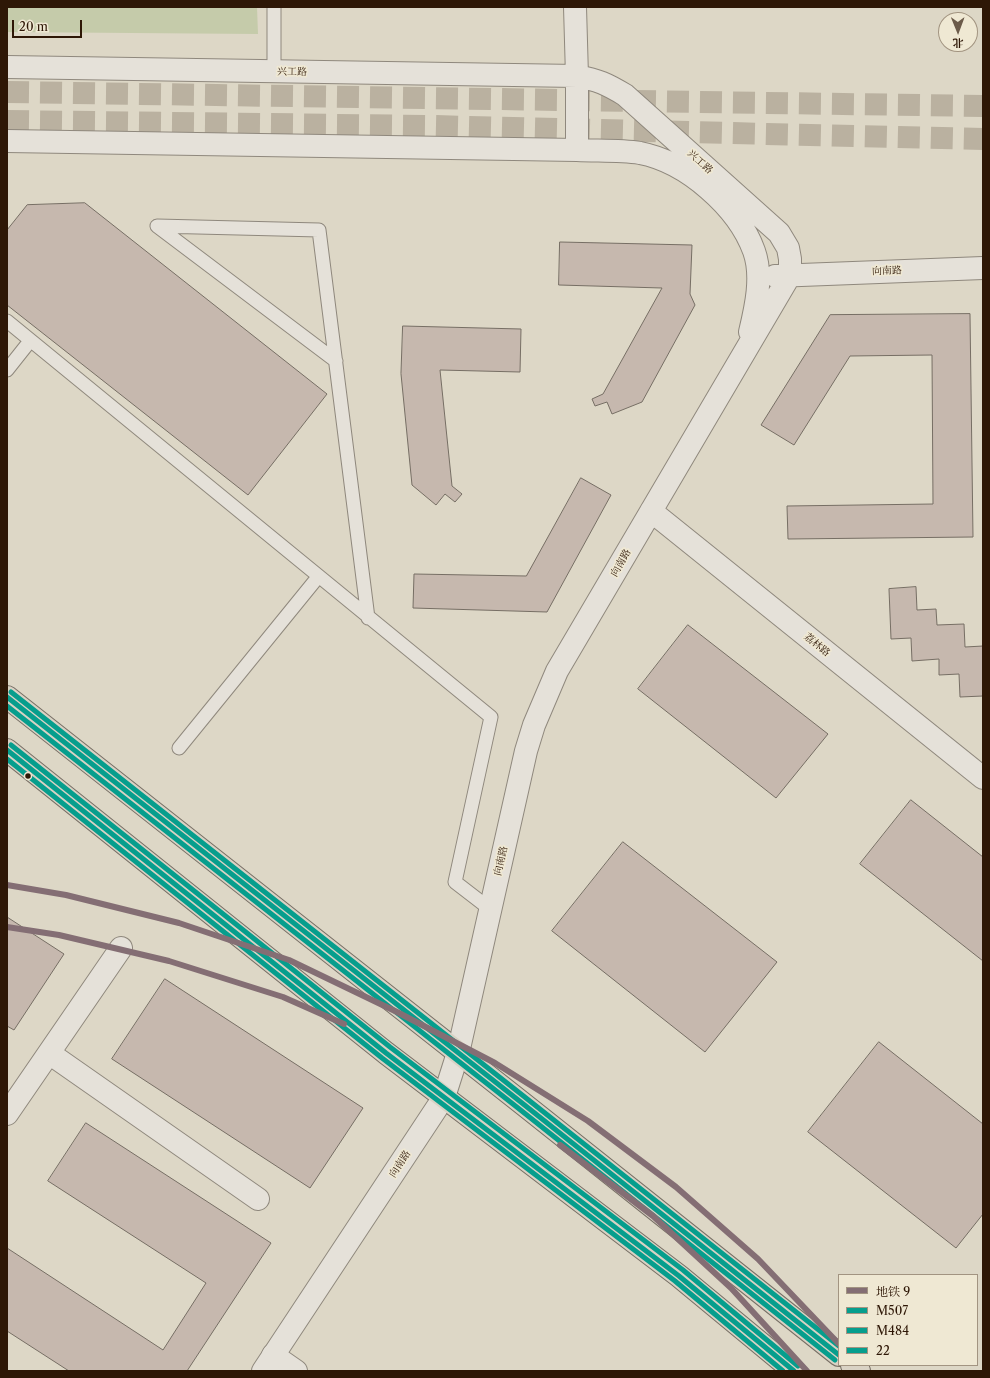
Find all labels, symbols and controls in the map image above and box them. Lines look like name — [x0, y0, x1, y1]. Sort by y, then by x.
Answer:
scale bar — [14, 12, 84, 38]
north arrow — [938, 12, 978, 52]
text: 20 m — [19, 19, 48, 34]
text: 北 — [953, 36, 964, 50]
street label: 兴工路 — [277, 66, 307, 78]
street label: 兴工路 — [685, 148, 715, 176]
street label: 向南路 — [872, 264, 902, 278]
street label: 向南路 — [608, 547, 634, 579]
street label: 荔林路 — [802, 631, 832, 659]
unlabelled marker — [23, 771, 33, 781]
street label: 向南路 — [492, 845, 510, 877]
street label: 向南路 — [387, 1148, 413, 1180]
legend — [838, 1274, 978, 1366]
text: 地铁 9 — [876, 1284, 910, 1299]
text: M507 — [876, 1303, 908, 1318]
text: M484 — [876, 1323, 909, 1338]
text: 22 — [876, 1343, 890, 1358]

